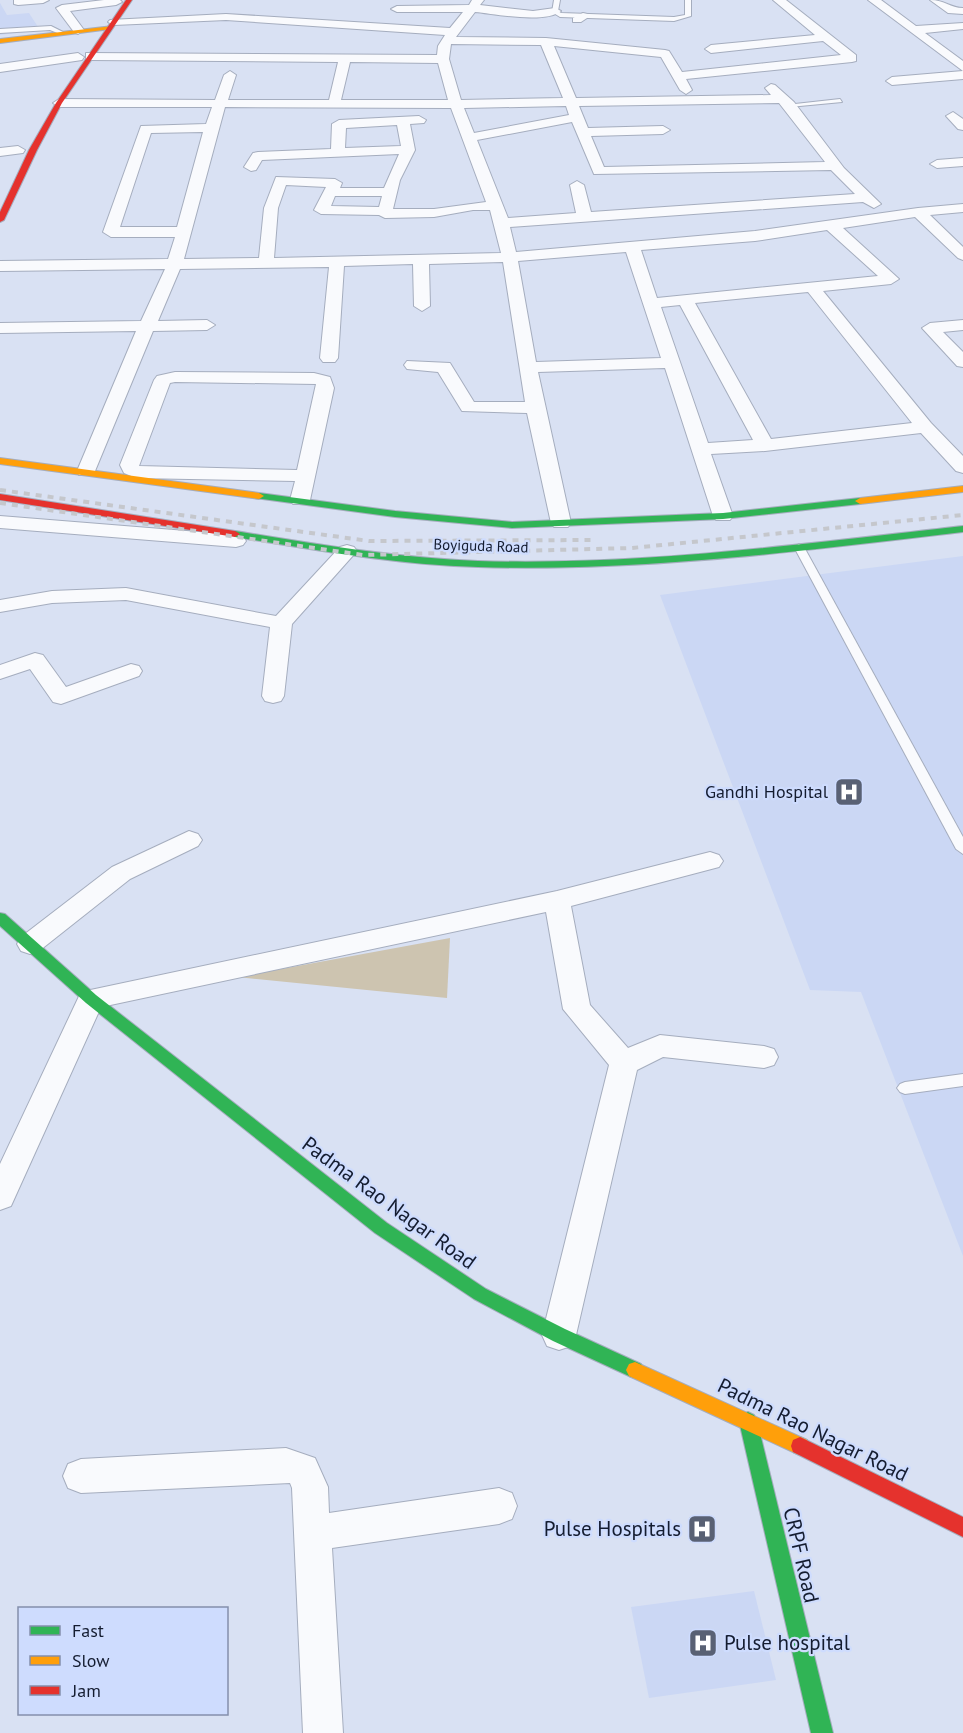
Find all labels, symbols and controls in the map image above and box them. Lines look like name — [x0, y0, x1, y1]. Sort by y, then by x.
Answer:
street label: Boyiguda Road — [433, 534, 529, 557]
hospital icon: Gandhi Hospital — [833, 776, 865, 808]
place label: Gandhi Hospital — [705, 780, 829, 803]
street label: Padma Rao Nagar Road — [297, 1130, 482, 1275]
street label: Padma Rao Nagar Road — [713, 1372, 913, 1487]
street label: CRPF Road — [777, 1505, 826, 1605]
hospital icon: Pulse Hospitals — [686, 1513, 718, 1545]
place label: Pulse Hospitals — [544, 1515, 681, 1542]
legend — [18, 1607, 228, 1715]
text: Fast — [72, 1619, 104, 1642]
hospital icon: Pulse hospital — [687, 1627, 719, 1659]
place label: Pulse hospital — [724, 1629, 850, 1656]
text: Slow — [72, 1649, 110, 1672]
text: Jam — [71, 1679, 101, 1702]

